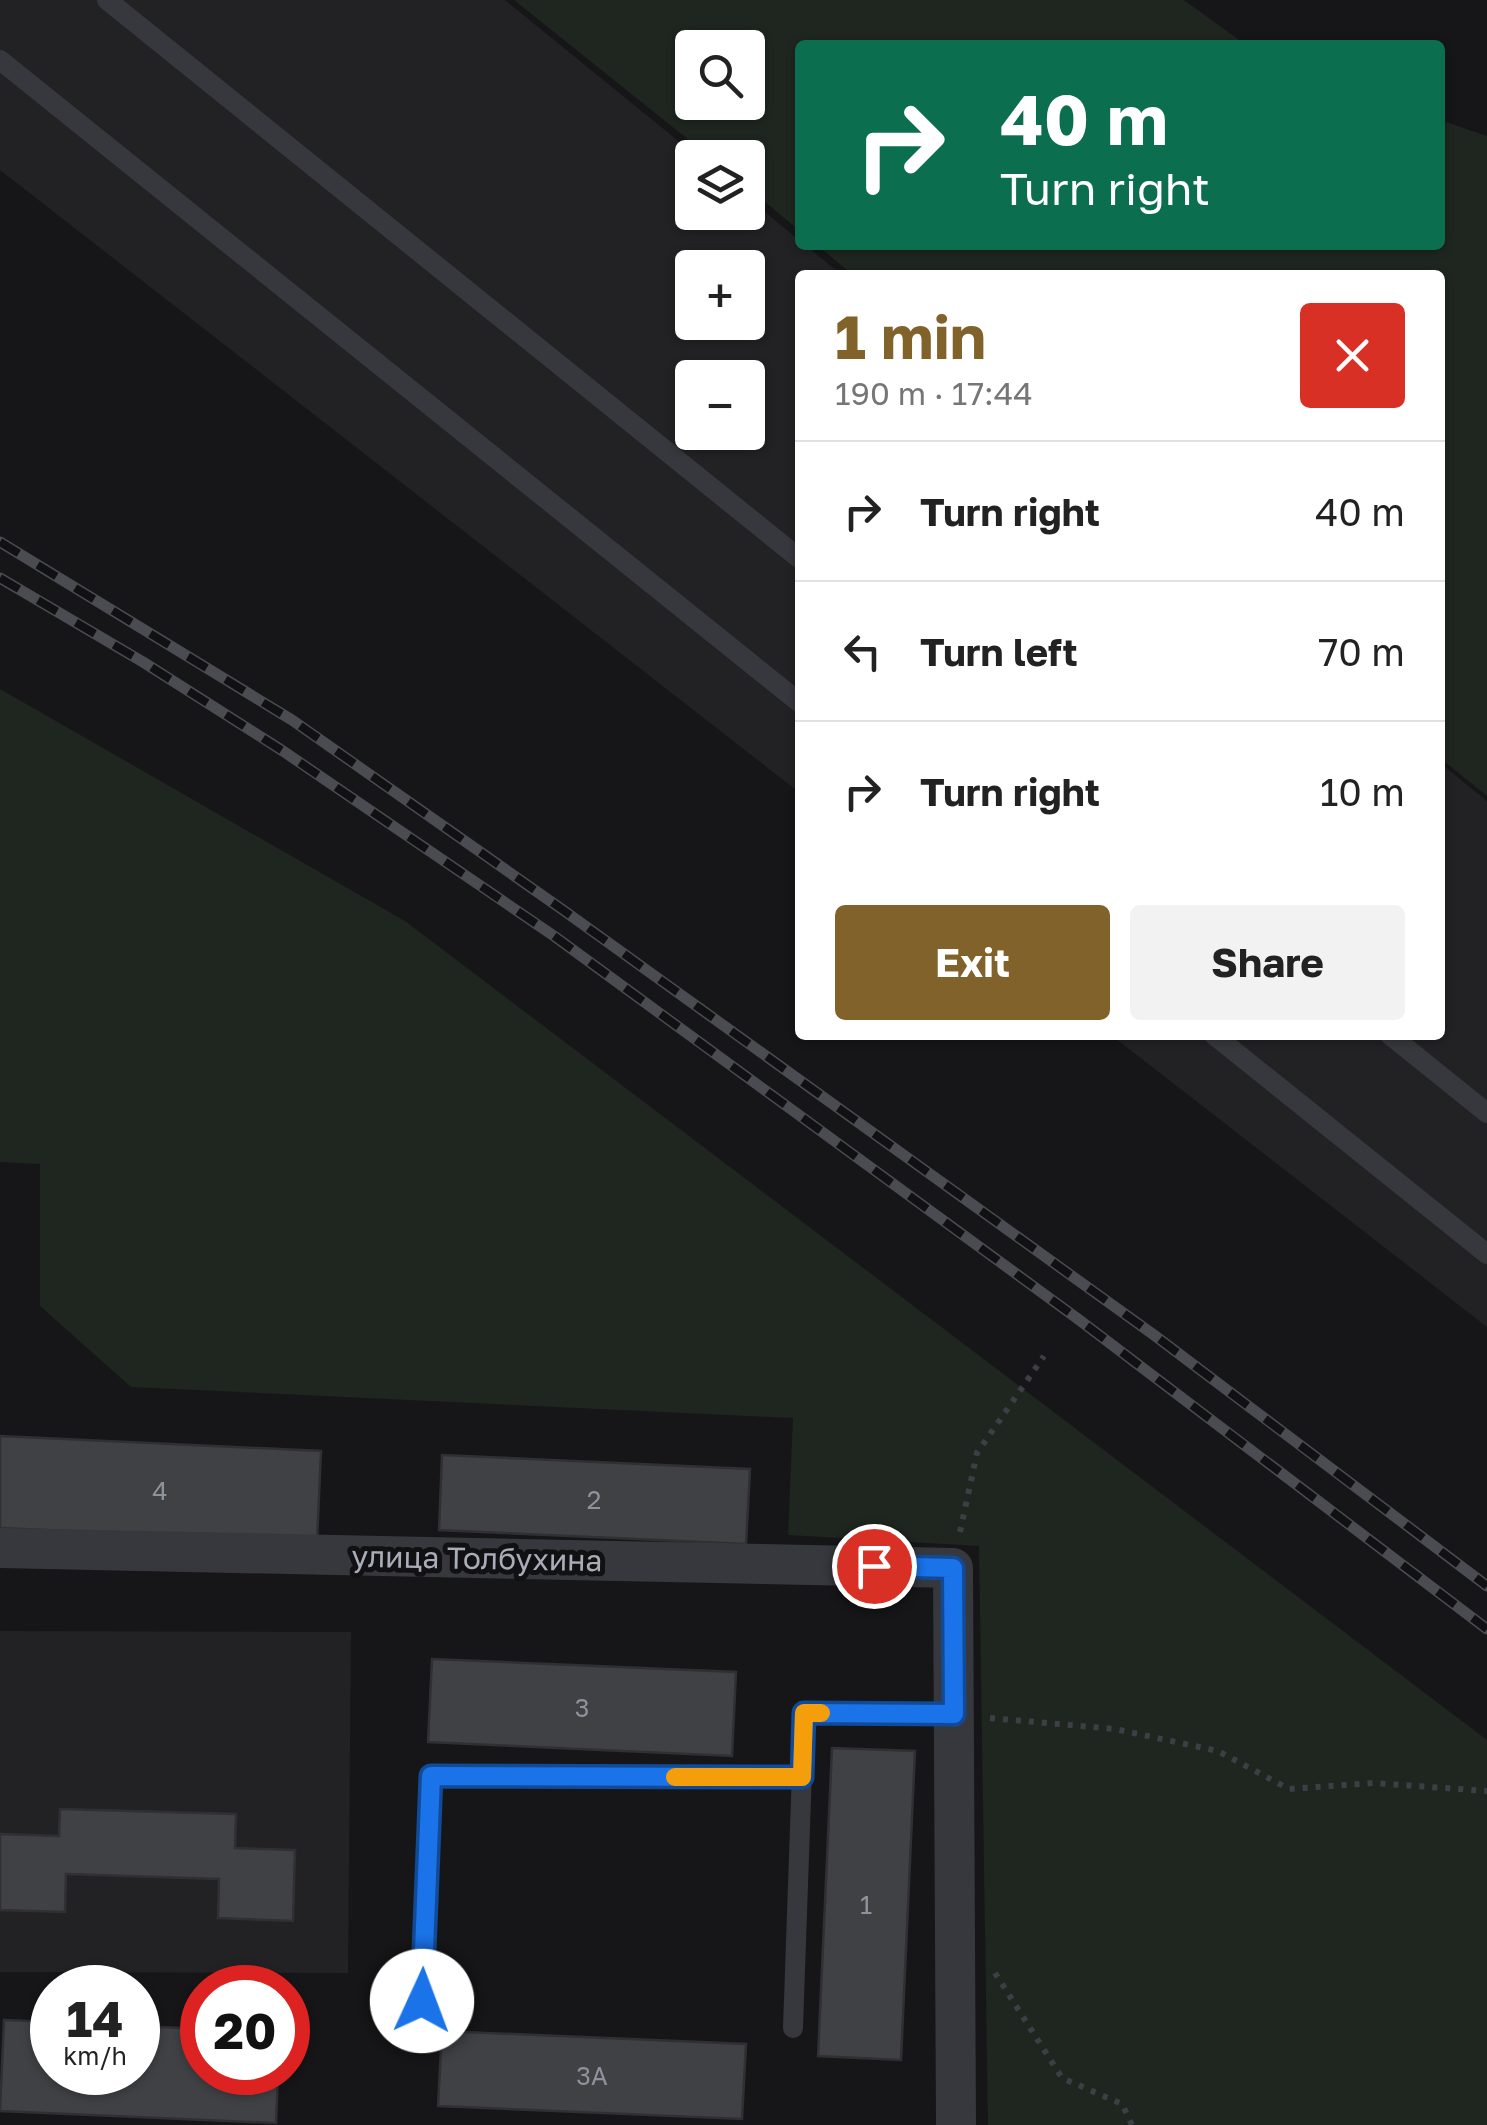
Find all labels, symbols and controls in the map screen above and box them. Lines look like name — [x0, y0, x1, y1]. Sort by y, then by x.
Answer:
map controls — [675, 30, 765, 450]
button: search — [675, 30, 765, 120]
text: 40 m — [1000, 76, 1168, 160]
icon: right — [835, 80, 965, 210]
button: layers — [675, 140, 765, 230]
text: Turn right — [1000, 161, 1210, 215]
button: + — [675, 250, 765, 340]
text: 1 min — [835, 300, 986, 372]
button: close — [1300, 303, 1405, 408]
button: − — [675, 360, 765, 450]
text: 190 m · 17:44 — [835, 374, 1033, 412]
icon: right — [835, 484, 890, 539]
text: Turn right — [920, 489, 1100, 534]
text: 40 m — [1315, 489, 1405, 534]
icon: left — [835, 624, 890, 679]
text: Turn left — [920, 629, 1078, 674]
text: 70 m — [1318, 629, 1405, 674]
icon: right — [835, 764, 890, 819]
text: Turn right — [920, 769, 1100, 814]
text: 10 m — [1320, 769, 1405, 814]
button: Exit — [835, 905, 1110, 1020]
button: Share — [1130, 905, 1405, 1020]
house number: 4 — [152, 1475, 168, 1506]
house number: 2 — [587, 1484, 601, 1515]
pin — [832, 1524, 917, 1609]
street label: улица Толбухина — [351, 1538, 603, 1578]
icon: arrive — [847, 1539, 902, 1594]
house number: 3 — [575, 1692, 589, 1723]
house number: 1 — [860, 1889, 872, 1920]
position arrow — [370, 1949, 474, 2053]
speed limit sign: 20 — [180, 1965, 310, 2095]
text: 14 — [66, 1988, 123, 2048]
text: km/h — [63, 2040, 127, 2071]
house number: 3А — [576, 2060, 608, 2091]

